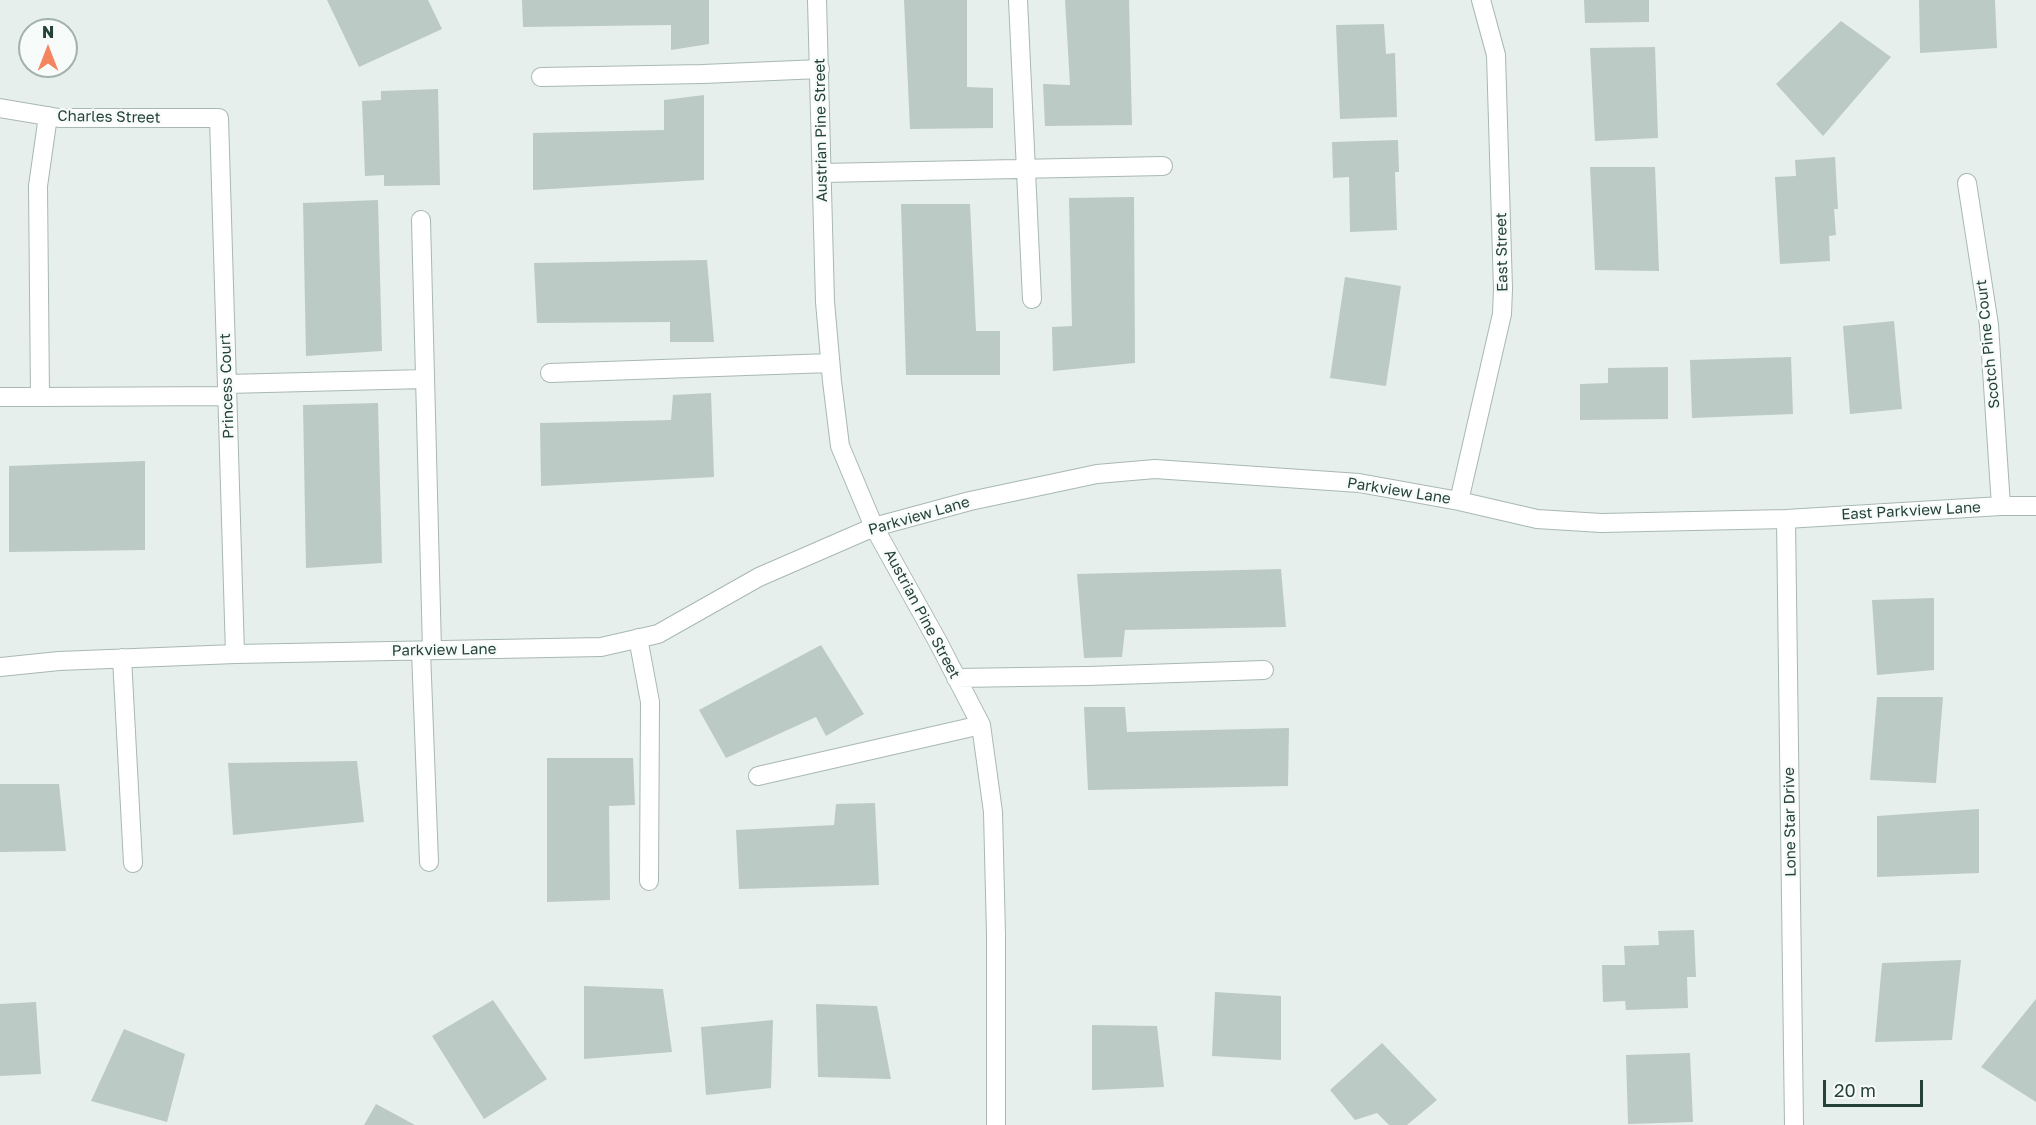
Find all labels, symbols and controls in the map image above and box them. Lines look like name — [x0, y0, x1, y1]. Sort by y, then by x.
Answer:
north arrow — [18, 18, 78, 78]
text: N — [42, 22, 54, 42]
street label: Austrian Pine Street — [811, 58, 831, 202]
street label: Charles Street — [57, 107, 161, 127]
street label: East Street — [1492, 212, 1512, 292]
street label: Scotch Pine Court — [1972, 278, 2004, 410]
street label: Princess Court — [216, 333, 238, 439]
street label: Parkview Lane — [1346, 474, 1452, 508]
street label: Parkview Lane — [866, 493, 972, 539]
street label: East Parkview Lane — [1841, 498, 1981, 524]
street label: Austrian Pine Street — [880, 546, 964, 682]
street label: Parkview Lane — [392, 640, 496, 660]
street label: Lone Star Drive — [1780, 767, 1800, 877]
scale bar — [1826, 1068, 1926, 1106]
text: 20 m — [1834, 1079, 1876, 1101]

